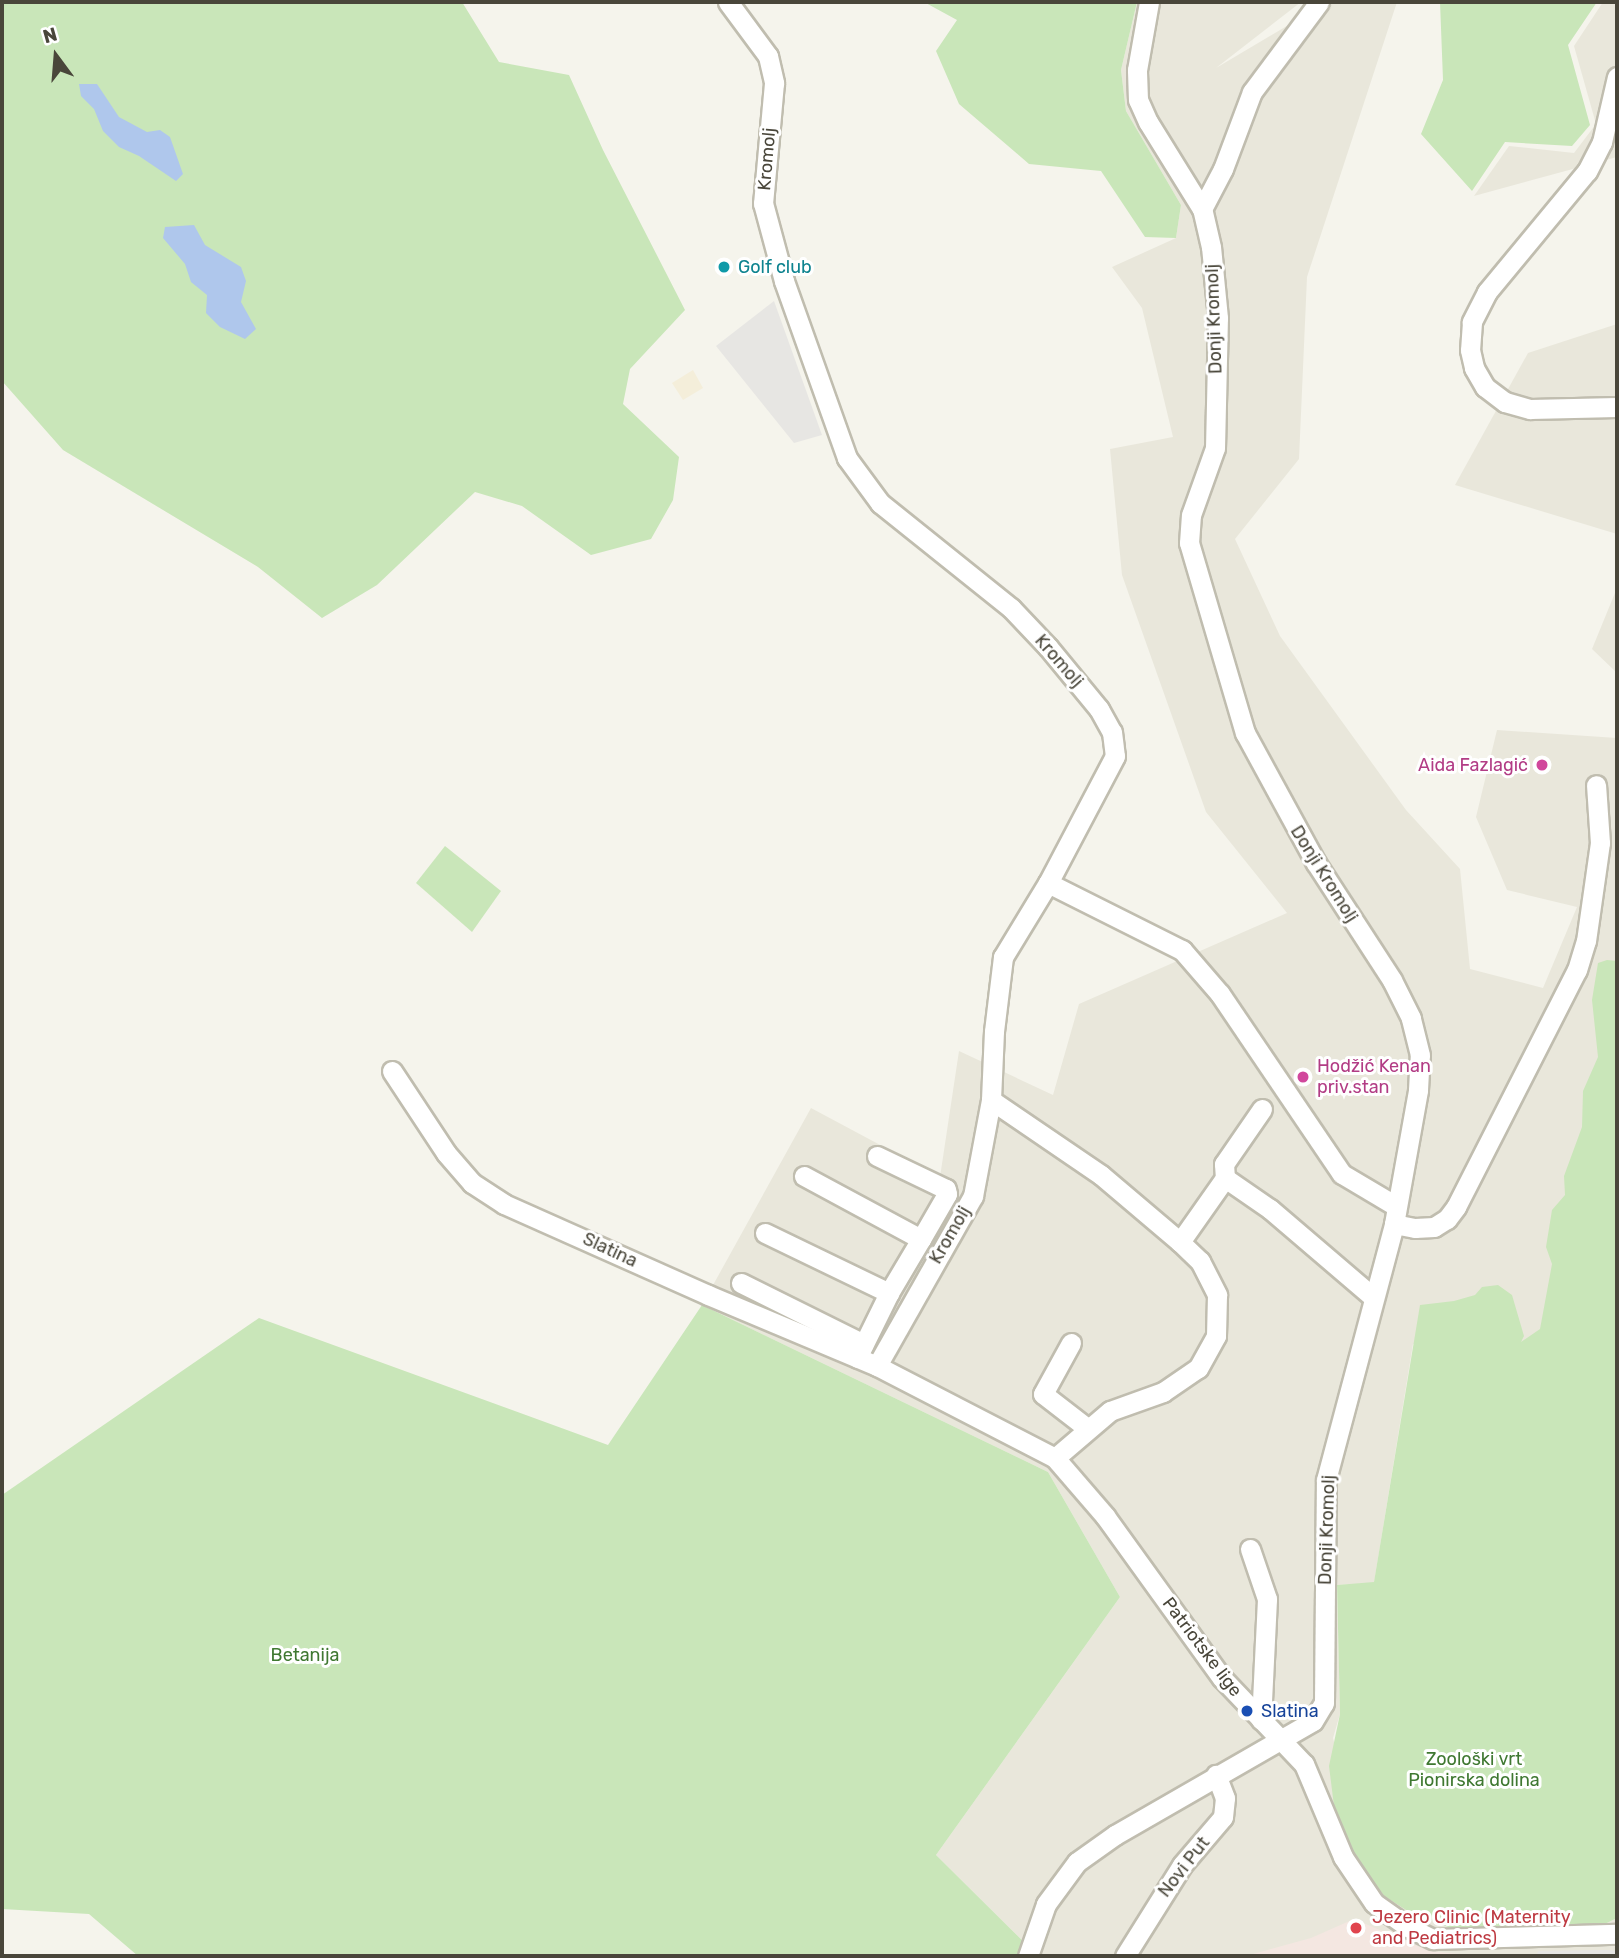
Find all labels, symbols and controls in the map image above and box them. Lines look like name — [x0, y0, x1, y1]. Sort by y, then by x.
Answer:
north arrow — [21, 21, 91, 91]
text: N — [40, 22, 60, 48]
street label: Kromolj — [753, 127, 781, 191]
place label: Golf club — [738, 256, 812, 278]
marker: Golf club — [716, 259, 732, 275]
street label: Donji Kromolj — [1201, 264, 1227, 374]
street label: Kromolj — [1030, 630, 1088, 692]
place label: Aida Fazlagić — [1418, 754, 1528, 776]
marker: Aida Fazlagić — [1534, 757, 1550, 773]
street label: Donji Kromolj — [1286, 822, 1362, 926]
place label: Hodžić Kenan priv.stan — [1317, 1056, 1431, 1098]
marker: Hodžić Kenan priv.stan — [1295, 1069, 1311, 1085]
street label: Kromolj — [925, 1202, 975, 1268]
street label: Slatina — [579, 1228, 641, 1272]
street label: Donji Kromolj — [1314, 1475, 1340, 1585]
street label: Patriotske lige — [1158, 1593, 1246, 1701]
park label: Betanija — [271, 1644, 339, 1666]
place label: Slatina — [1261, 1700, 1319, 1722]
marker: Slatina — [1239, 1703, 1255, 1719]
park label: Zoološki vrt Pionirska dolina — [1408, 1749, 1540, 1792]
street label: Novi Put — [1154, 1833, 1214, 1901]
place label: Jezero Clinic (Maternity and Pediatrics) — [1372, 1907, 1571, 1950]
marker: Jezero Clinic (Maternity and Pediatrics) — [1346, 1918, 1366, 1938]

